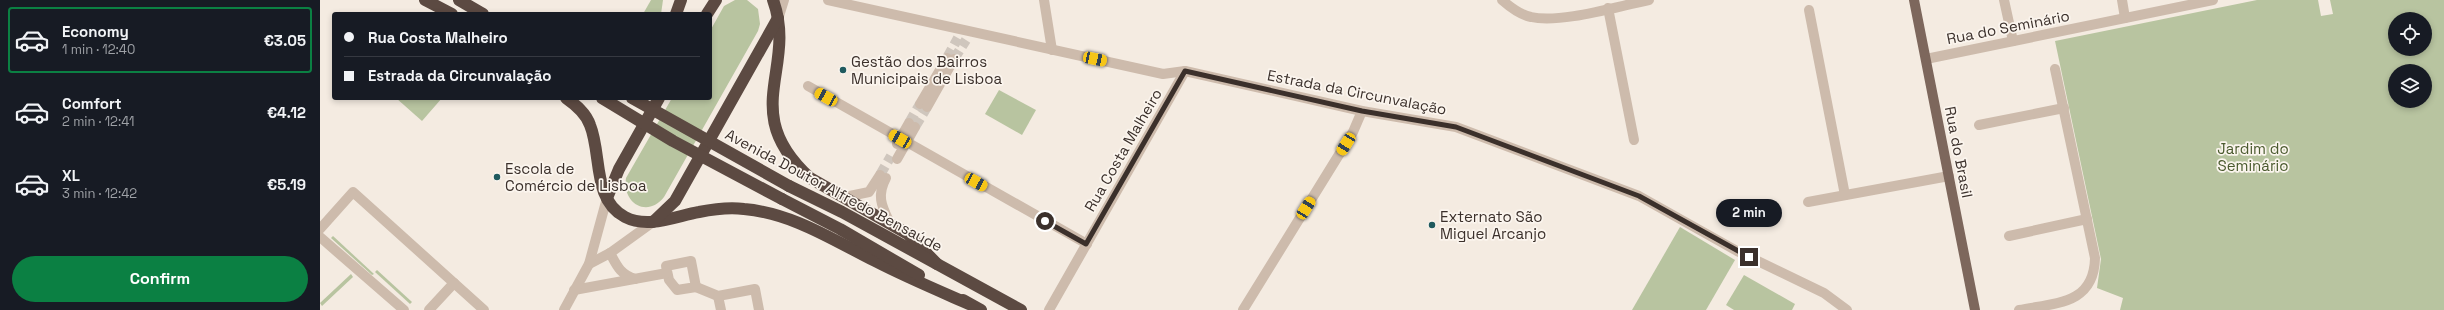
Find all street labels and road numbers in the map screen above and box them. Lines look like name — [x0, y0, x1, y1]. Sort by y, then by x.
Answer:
street label: Rua do Seminário — [1945, 6, 2071, 48]
street label: Estrada da Circunvalação — [1266, 65, 1448, 119]
street label: Rua Costa Malheiro — [1080, 85, 1166, 215]
street label: Rua do Brasil — [1941, 105, 1977, 199]
street label: Avenida Doutor Alfredo Bensaúde — [722, 125, 946, 256]

